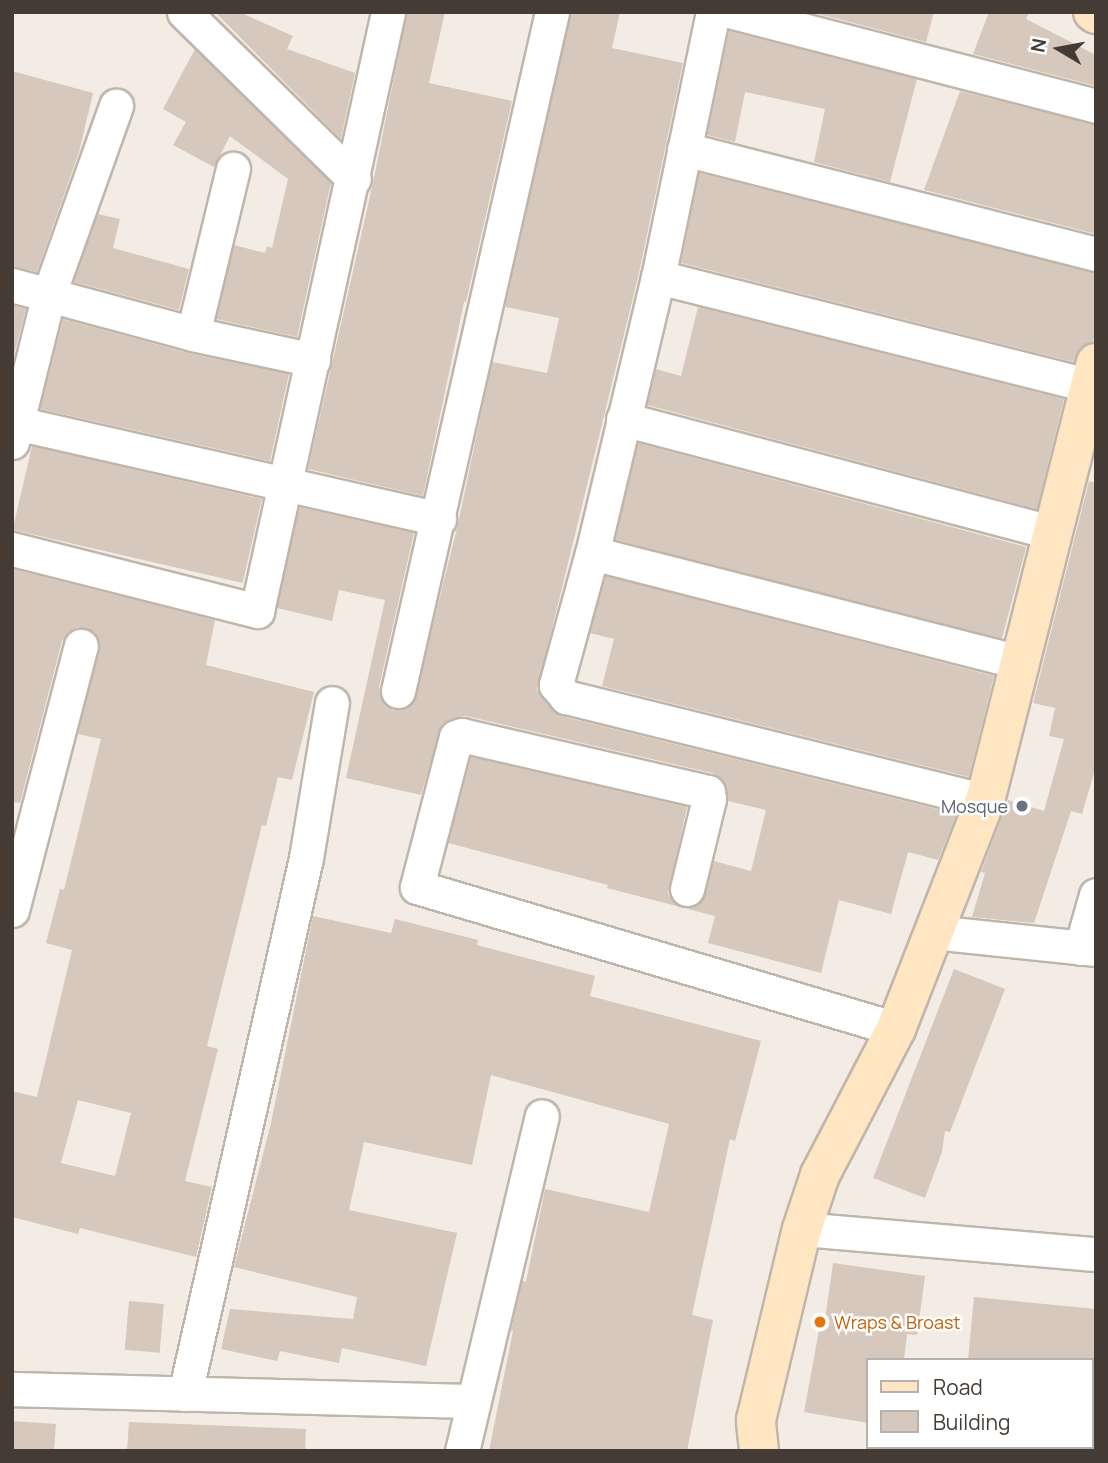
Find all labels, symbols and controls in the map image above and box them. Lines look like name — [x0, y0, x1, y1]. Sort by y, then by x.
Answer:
north arrow — [1024, 14, 1094, 84]
text: N — [1024, 36, 1052, 54]
place label: Mosque — [941, 795, 1008, 817]
marker: Mosque — [1014, 798, 1030, 814]
place label: Wraps & Broast — [834, 1311, 961, 1333]
marker: Wraps & Broast — [812, 1314, 828, 1330]
legend — [866, 1358, 1094, 1449]
text: Road — [933, 1373, 983, 1401]
text: Building — [933, 1408, 1010, 1436]

